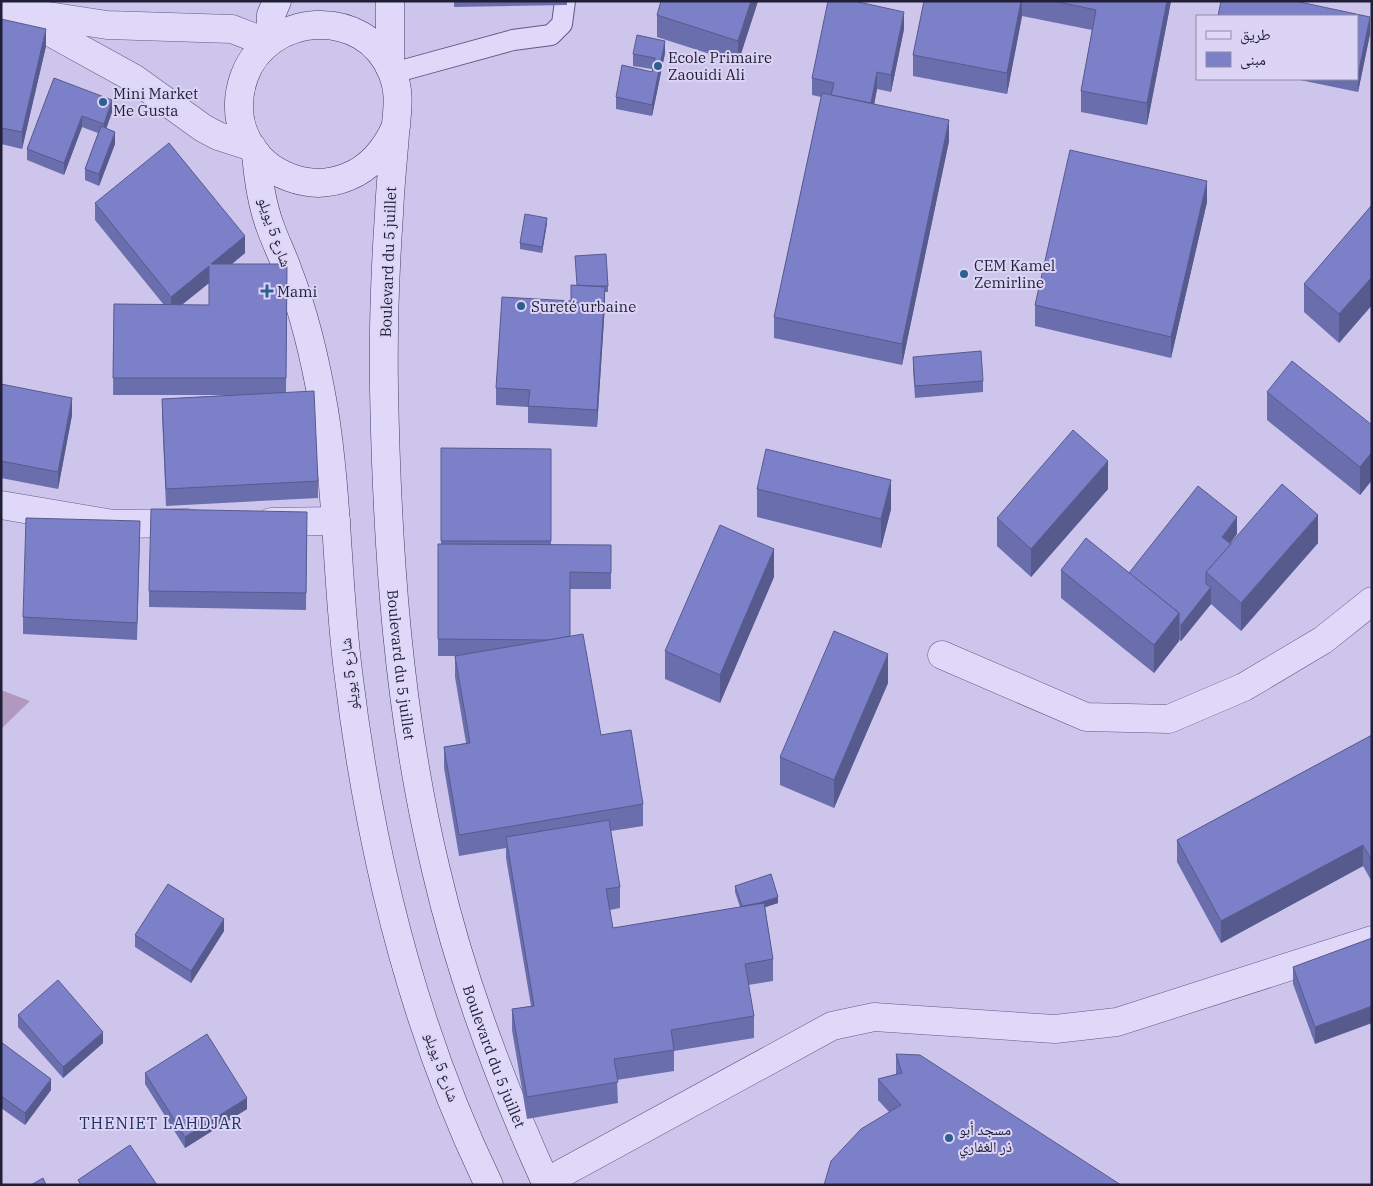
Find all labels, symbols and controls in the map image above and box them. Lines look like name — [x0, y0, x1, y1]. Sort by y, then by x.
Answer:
legend — [1196, 15, 1358, 80]
text: طريق — [1240, 25, 1271, 45]
place label: Ecole Primaire Zaouidi Ali — [668, 48, 772, 84]
text: مبنى — [1240, 50, 1266, 70]
marker: Ecole Primaire Zaouidi Ali — [652, 60, 664, 72]
place label: Mini Market Me Gusta — [113, 84, 198, 120]
marker: Mini Market Me Gusta — [97, 96, 109, 108]
street label: Boulevard du 5 juillet — [376, 186, 400, 338]
street label: شارع 5 يويلو — [253, 195, 296, 270]
place label: CEM Kamel Zemirline — [974, 256, 1055, 292]
marker: CEM Kamel Zemirline — [958, 268, 970, 280]
place label: Mami — [277, 282, 318, 301]
marker: Mami — [261, 285, 273, 297]
place label: Sureté urbaine — [531, 297, 636, 316]
marker: Sureté urbaine — [515, 300, 527, 312]
street label: Boulevard du 5 juillet — [384, 589, 420, 741]
street label: شارع 5 يويلو — [336, 637, 363, 711]
street label: Boulevard du 5 juillet — [459, 982, 530, 1131]
street label: شارع 5 يويلو — [420, 1030, 463, 1105]
district label: THENIET LAHDJAR — [79, 1113, 243, 1133]
place label: مسجد أبو ذر الغفاري — [959, 1120, 1012, 1158]
marker: مسجد أبو ذر الغفاري — [943, 1132, 955, 1144]

